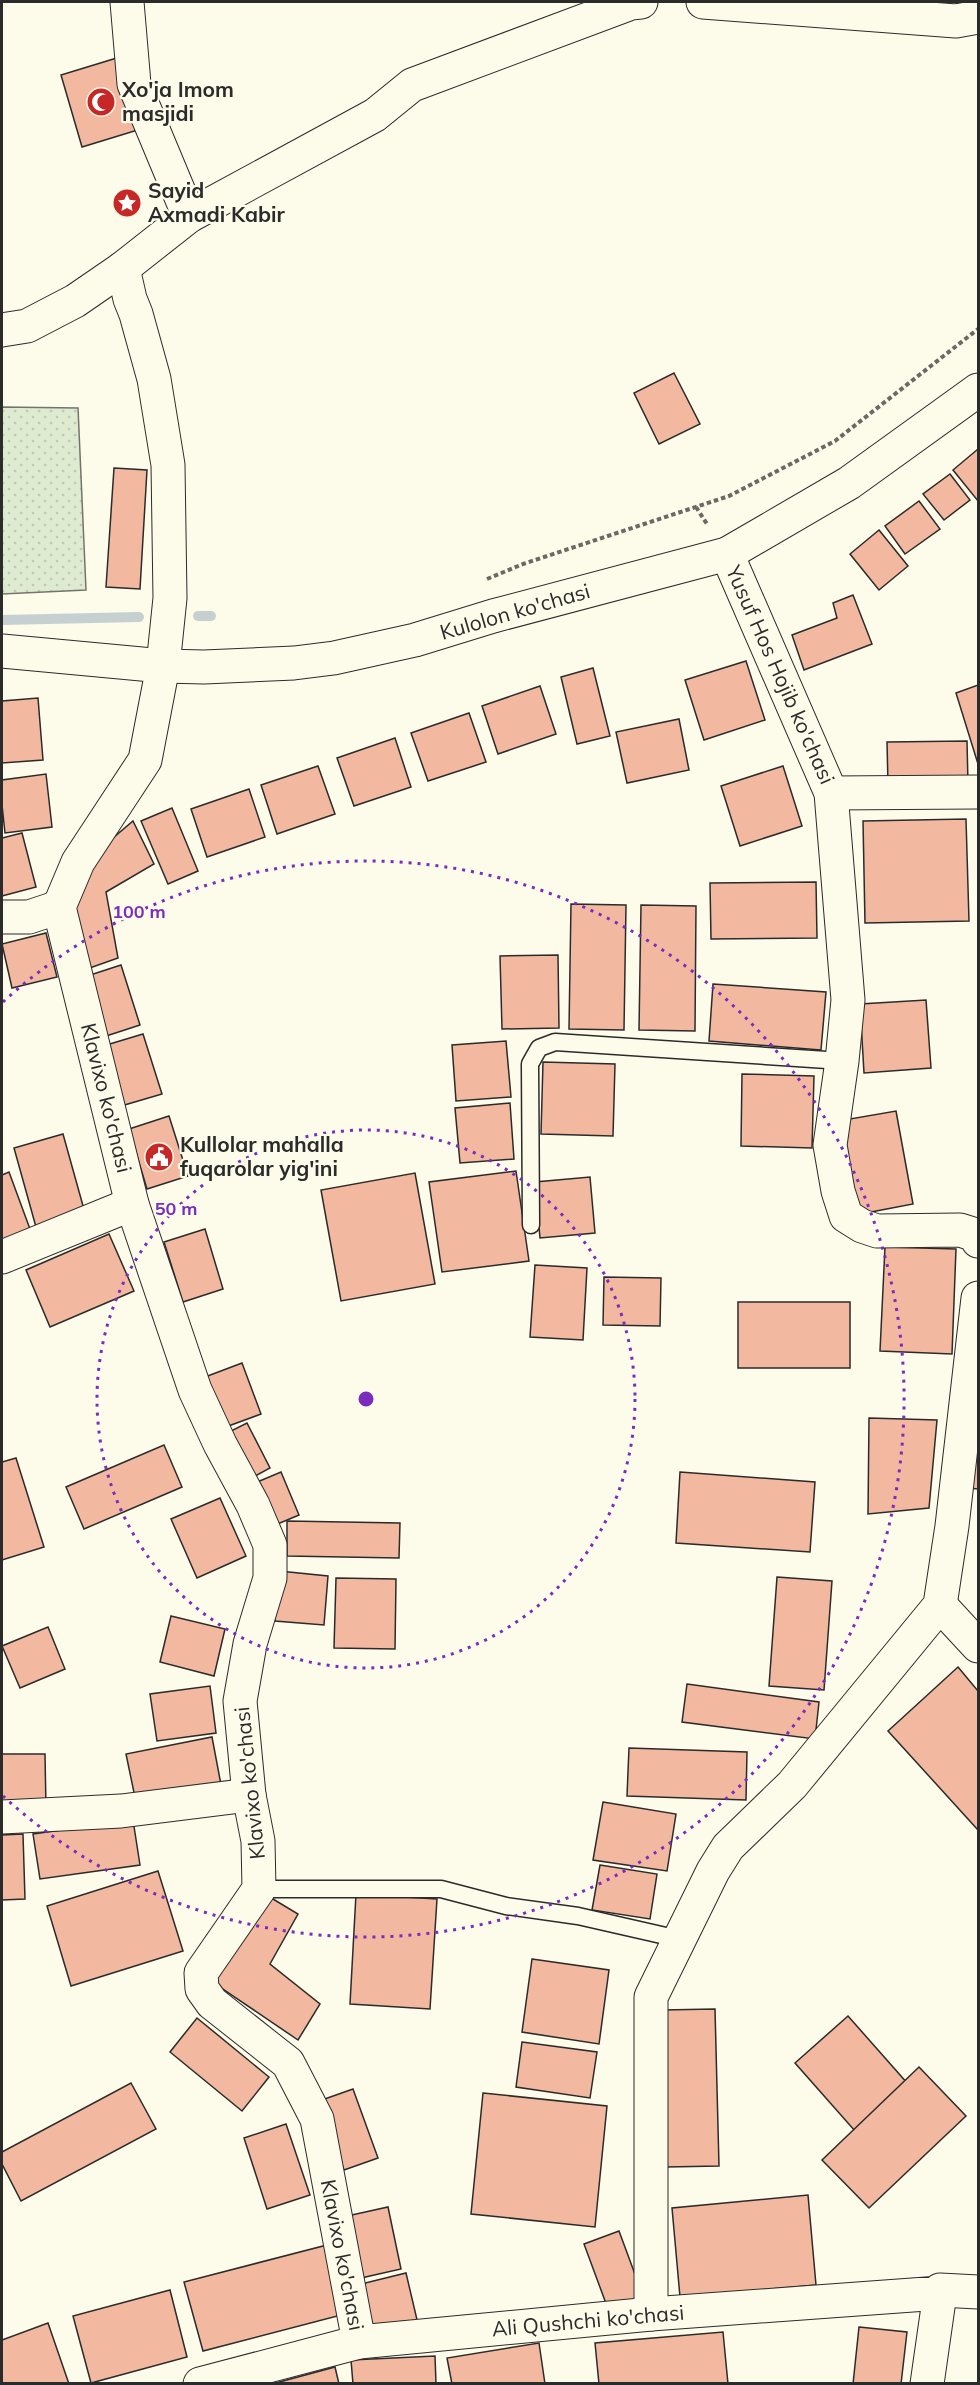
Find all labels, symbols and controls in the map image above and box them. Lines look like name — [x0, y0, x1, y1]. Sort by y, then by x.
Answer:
place label: Xo'ja Imom masjidi — [121, 76, 234, 126]
mosque icon: Xo'ja Imom masjidi — [85, 86, 117, 118]
place label: Sayid Axmadi Kabir — [148, 177, 285, 227]
place icon: Sayid Axmadi Kabir — [111, 187, 143, 219]
street label: Yusuf Hos Hojib ko'chasi — [721, 560, 841, 788]
street label: Kulolon ko'chasi — [437, 577, 593, 645]
text: 100 m — [112, 900, 166, 923]
street label: Klavixo ko'chasi — [76, 1020, 138, 1175]
place label: Kullolar mahalla fuqarolar yig'ini — [180, 1131, 344, 1181]
public building icon: Kullolar mahalla fuqarolar yig'ini — [143, 1141, 175, 1173]
text: 50 m — [155, 1197, 197, 1220]
centre of rings — [356, 1389, 376, 1409]
street label: Klavixo ko'chasi — [228, 1706, 270, 1861]
street label: Klavixo ko'chasi — [316, 2177, 370, 2333]
street label: Ali Qushchi ko'chasi — [491, 2299, 685, 2341]

